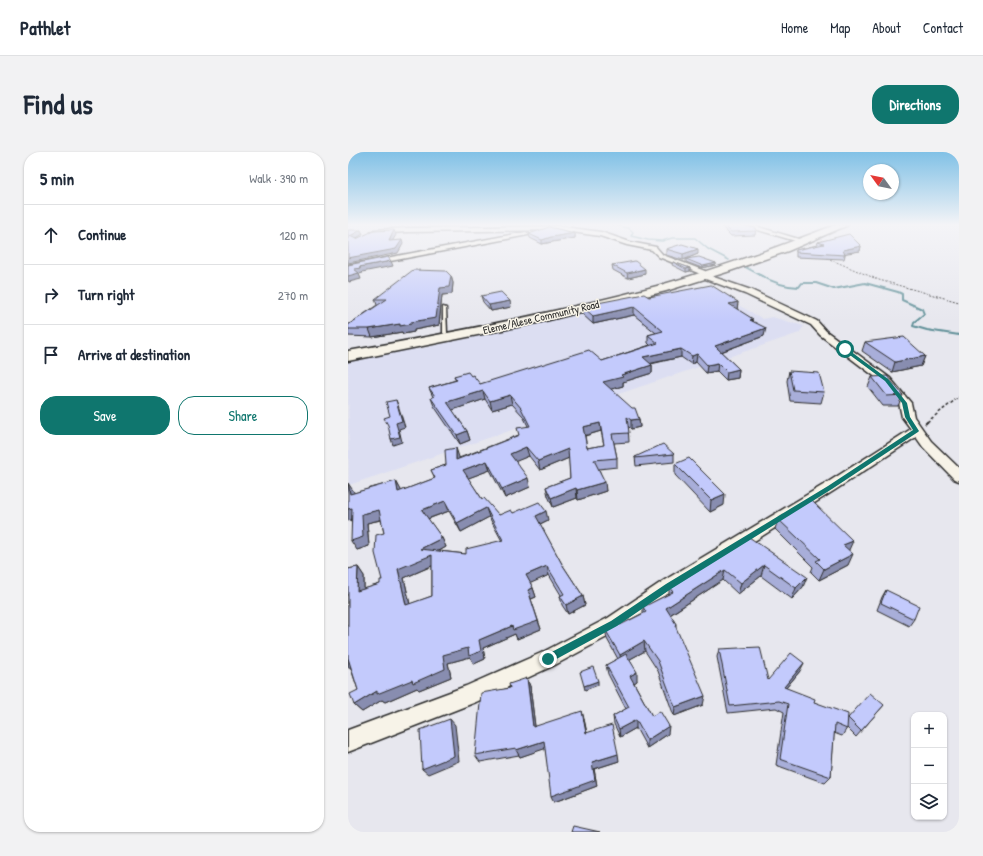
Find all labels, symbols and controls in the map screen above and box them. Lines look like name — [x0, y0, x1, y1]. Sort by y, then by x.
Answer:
text: Pathlet — [20, 15, 70, 41]
text: Home — [781, 18, 808, 37]
text: Map — [830, 18, 850, 37]
text: About — [872, 18, 901, 37]
text: Contact — [923, 18, 963, 37]
text: Find us — [24, 85, 93, 123]
button: Directions — [872, 85, 959, 124]
north arrow — [863, 164, 899, 200]
text: 5 min — [40, 167, 74, 190]
text: Walk · 390 m — [249, 169, 308, 187]
icon: ahead — [40, 224, 62, 246]
text: Continue — [78, 224, 126, 245]
text: 120 m — [280, 226, 308, 244]
icon: right — [40, 284, 62, 306]
text: Turn right — [78, 284, 134, 305]
text: 270 m — [278, 286, 308, 304]
street label: Eleme/Alese Community Road — [482, 297, 601, 337]
route start — [836, 340, 854, 358]
icon: arrive — [40, 344, 62, 366]
text: Arrive at destination — [78, 344, 190, 365]
button: Save — [40, 396, 170, 435]
button: Share — [178, 396, 308, 435]
route end — [539, 650, 557, 668]
map controls — [911, 712, 947, 820]
button: + — [911, 712, 947, 748]
button: − — [911, 748, 947, 784]
button: layers — [911, 784, 947, 820]

